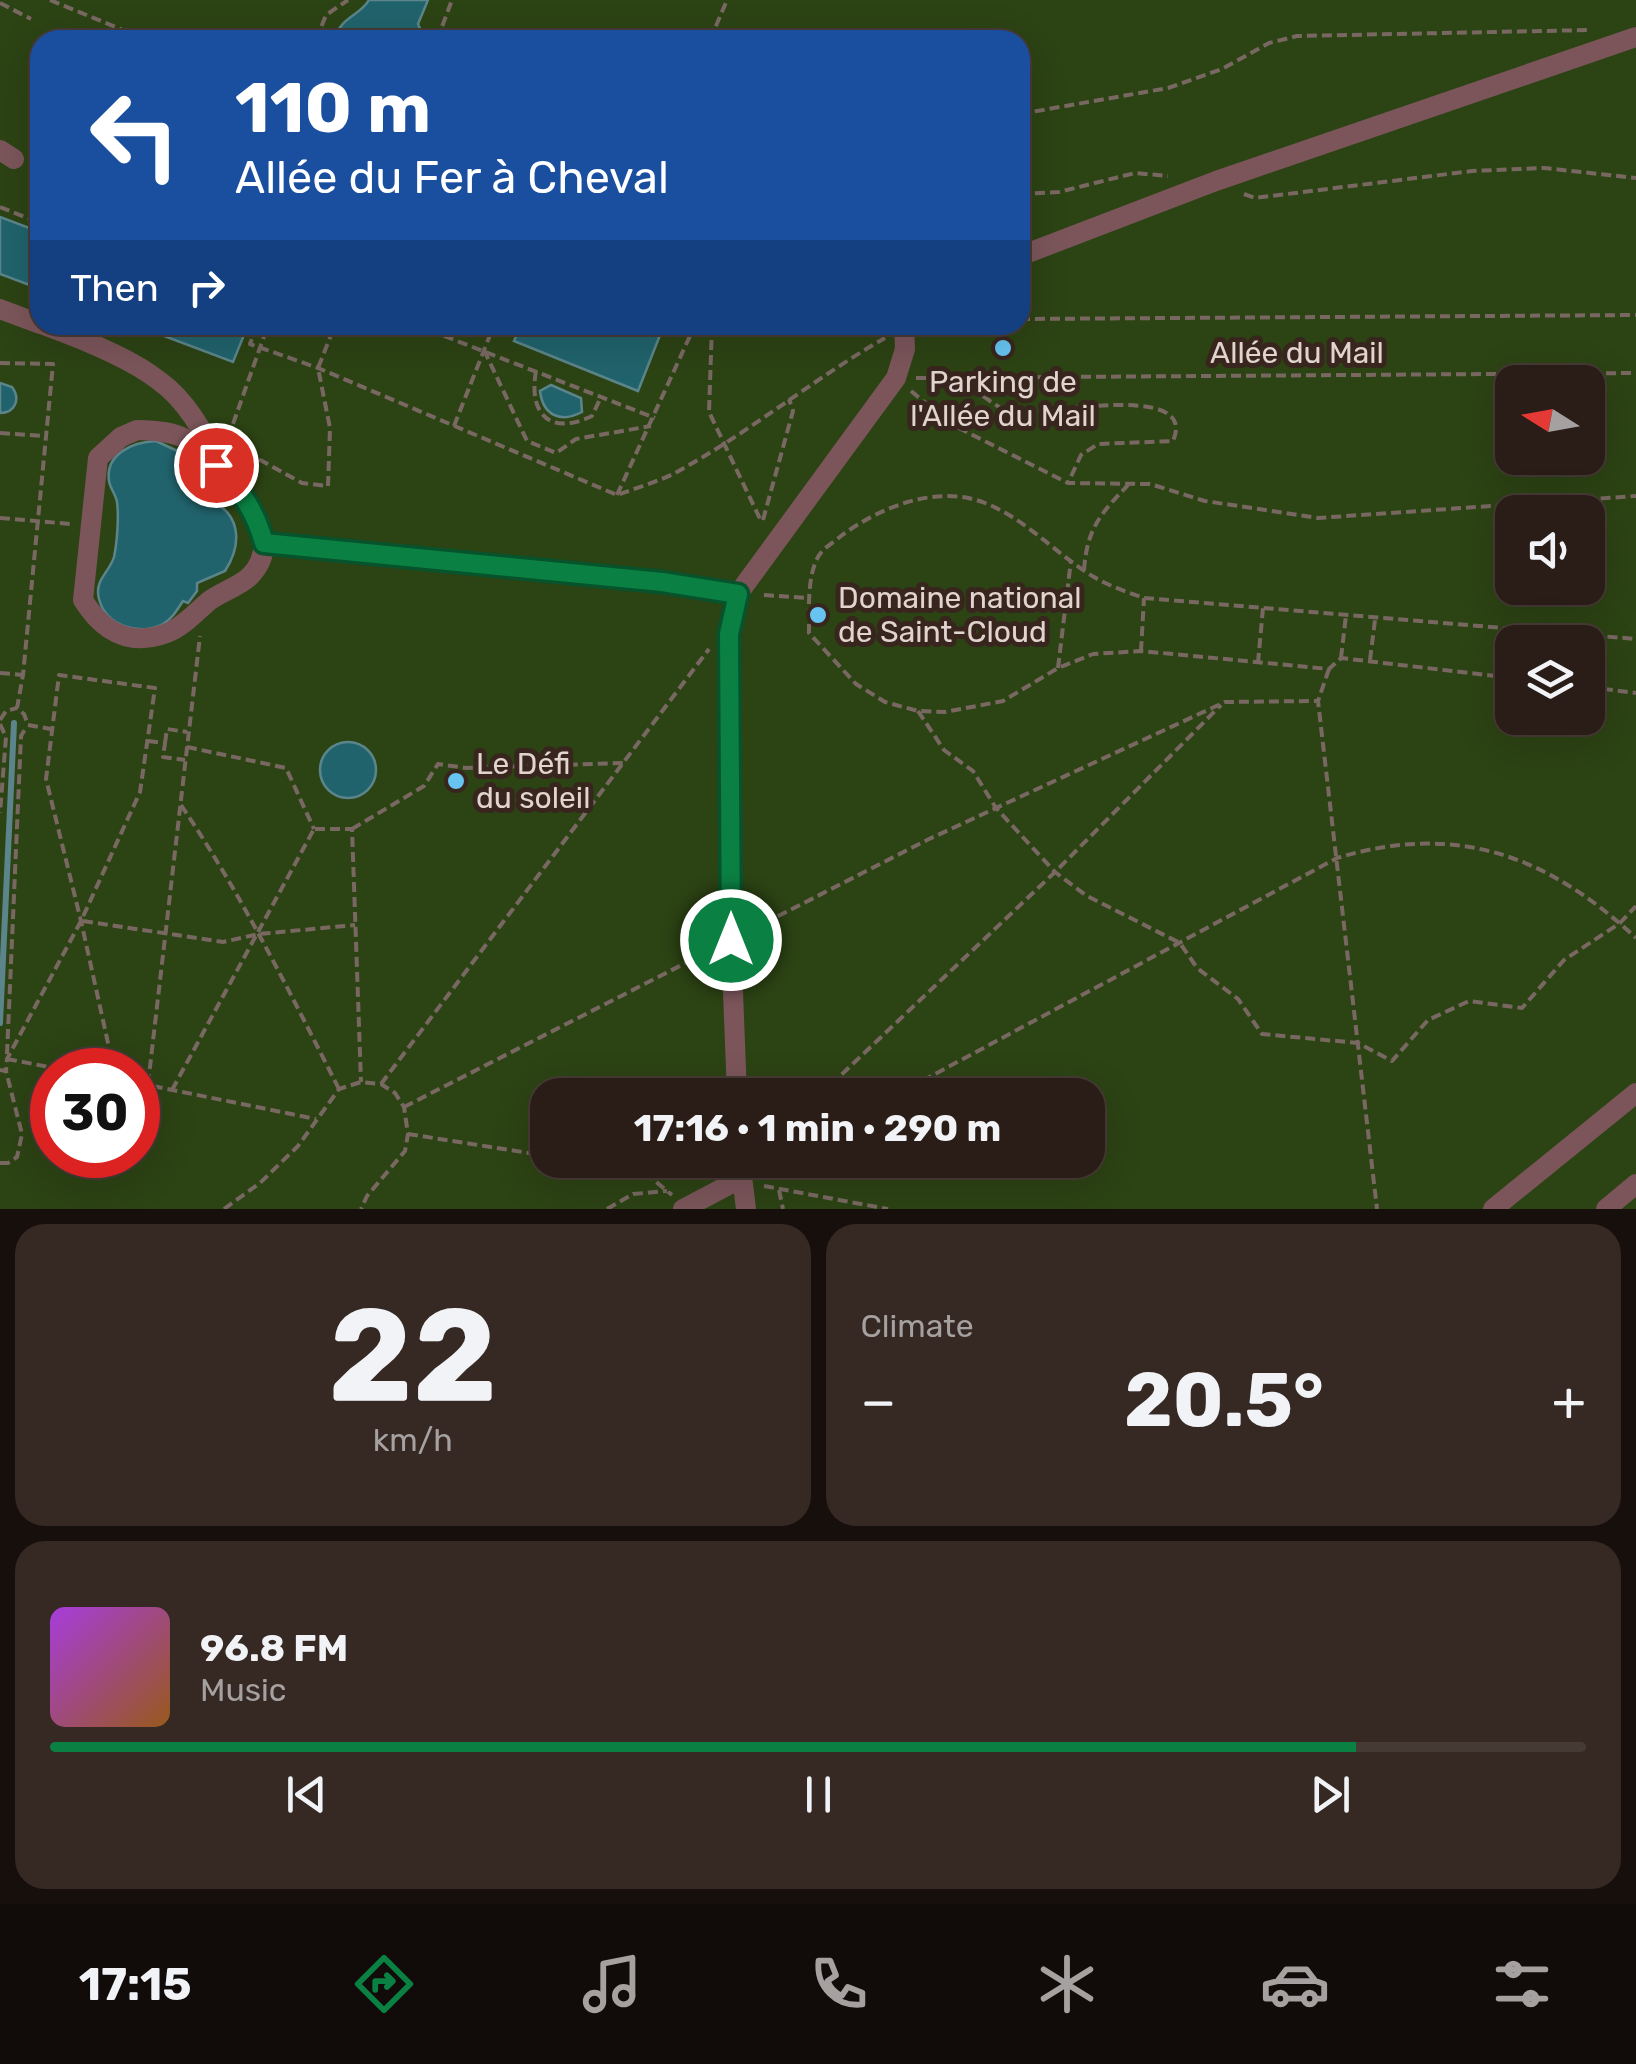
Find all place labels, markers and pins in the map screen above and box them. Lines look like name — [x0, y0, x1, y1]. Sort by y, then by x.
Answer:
marker: Parking de l'Allée du Mail — [992, 337, 1014, 359]
place label: Parking de l'Allée du Mail — [910, 364, 1096, 434]
pin — [174, 423, 259, 508]
place label: Domaine national de Saint-Cloud — [838, 580, 1082, 650]
marker: Domaine national de Saint-Cloud — [807, 604, 829, 626]
place label: Le Défi du soleil — [476, 746, 590, 816]
marker: Le Défi du soleil — [445, 770, 467, 792]

